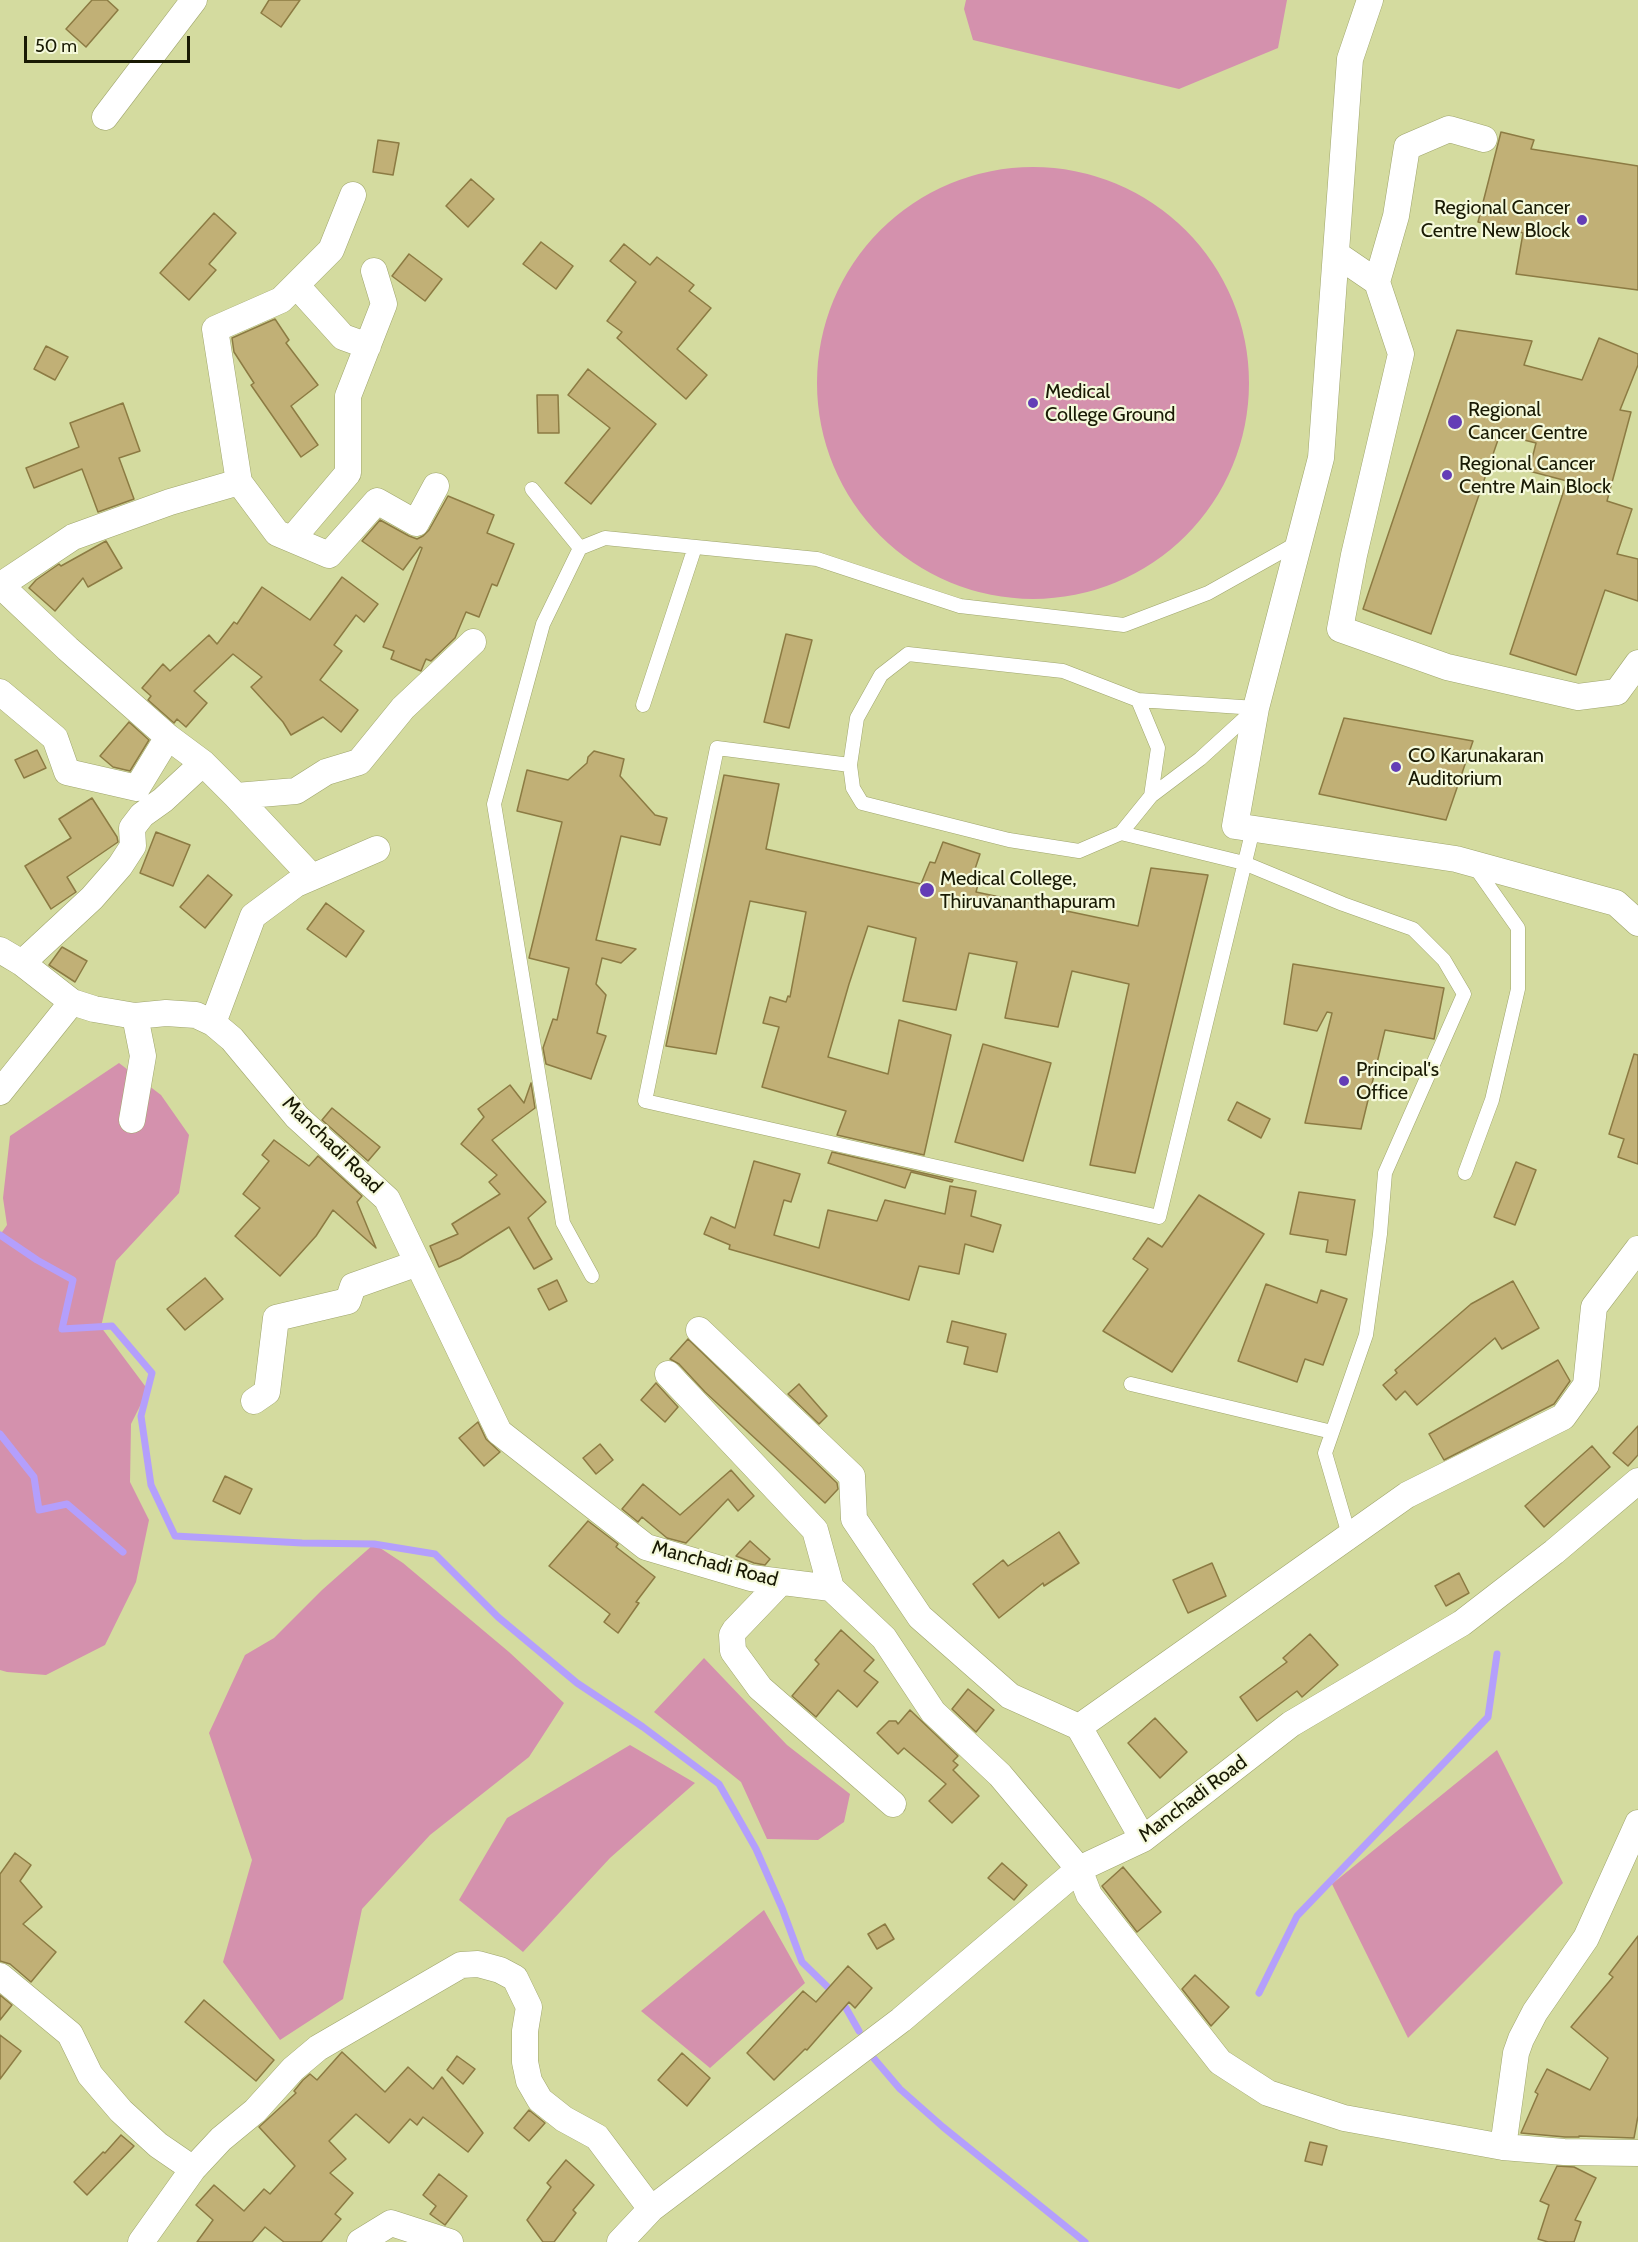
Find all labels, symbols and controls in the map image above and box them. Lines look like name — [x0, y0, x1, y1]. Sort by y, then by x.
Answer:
scale bar — [27, 24, 194, 62]
text: 50 m — [35, 35, 77, 57]
place label: Regional Cancer Centre New Block — [1421, 196, 1570, 243]
marker: Regional Cancer Centre New Block — [1575, 213, 1589, 227]
place label: Medical College Ground — [1045, 380, 1175, 427]
marker: Medical College Ground — [1026, 396, 1040, 410]
place label: Regional Cancer Centre — [1468, 398, 1587, 445]
marker: Regional Cancer Centre — [1446, 413, 1464, 431]
place label: Regional Cancer Centre Main Block — [1459, 452, 1611, 499]
marker: Regional Cancer Centre Main Block — [1440, 468, 1454, 482]
place label: CO Karunakaran Auditorium — [1408, 744, 1544, 791]
marker: CO Karunakaran Auditorium — [1389, 760, 1403, 774]
place label: Medical College, Thiruvananthapuram — [940, 867, 1116, 914]
marker: Medical College, Thiruvananthapuram — [918, 881, 936, 899]
place label: Principal's Office — [1356, 1058, 1439, 1105]
marker: Principal's Office — [1337, 1074, 1351, 1088]
street label: Manchadi Road — [277, 1091, 387, 1199]
street label: Manchadi Road — [649, 1536, 781, 1592]
street label: Manchadi Road — [1134, 1750, 1252, 1848]

